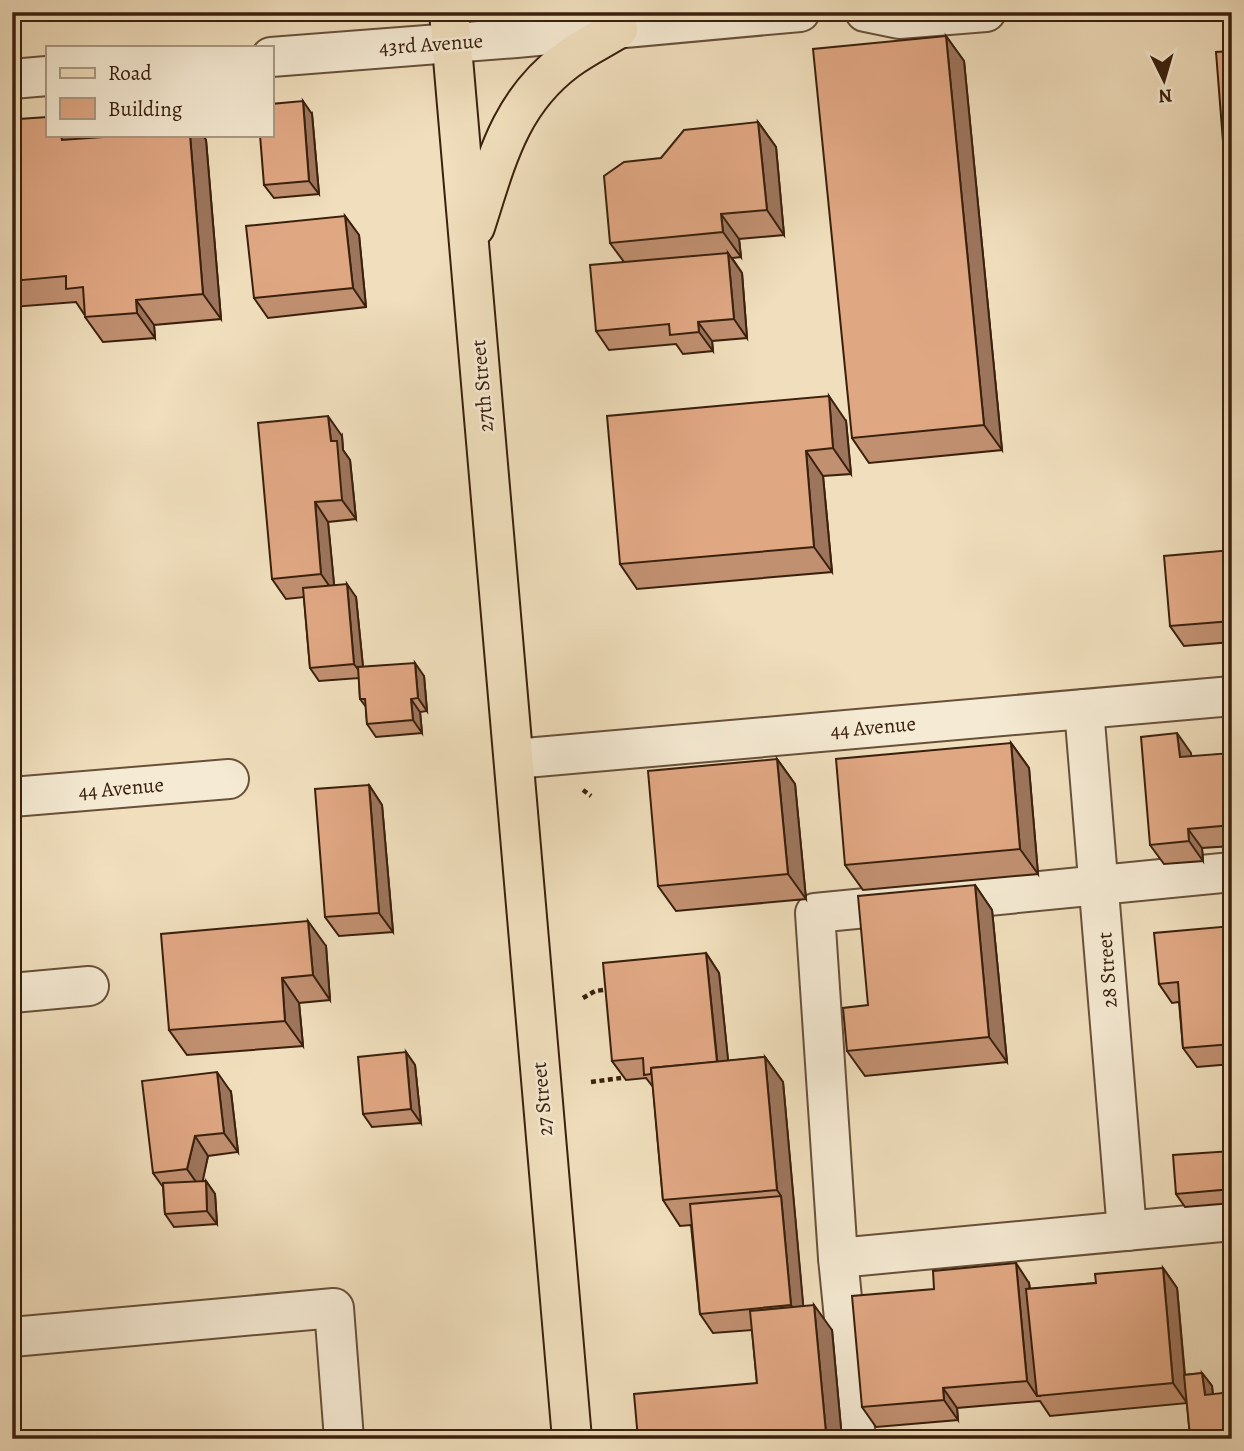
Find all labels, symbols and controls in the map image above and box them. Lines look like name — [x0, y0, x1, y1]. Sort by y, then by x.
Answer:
street label: 43rd Avenue — [378, 26, 484, 62]
legend — [46, 46, 273, 136]
north arrow — [1128, 46, 1198, 116]
text: Road — [108, 59, 152, 87]
text: N — [1157, 82, 1173, 110]
text: Building — [108, 95, 183, 123]
street label: 27th Street — [464, 339, 500, 433]
street label: 44 Avenue — [829, 709, 917, 745]
street label: 44 Avenue — [77, 770, 165, 806]
street label: 28 Street — [1090, 931, 1124, 1009]
street label: 27 Street — [525, 1061, 559, 1137]

